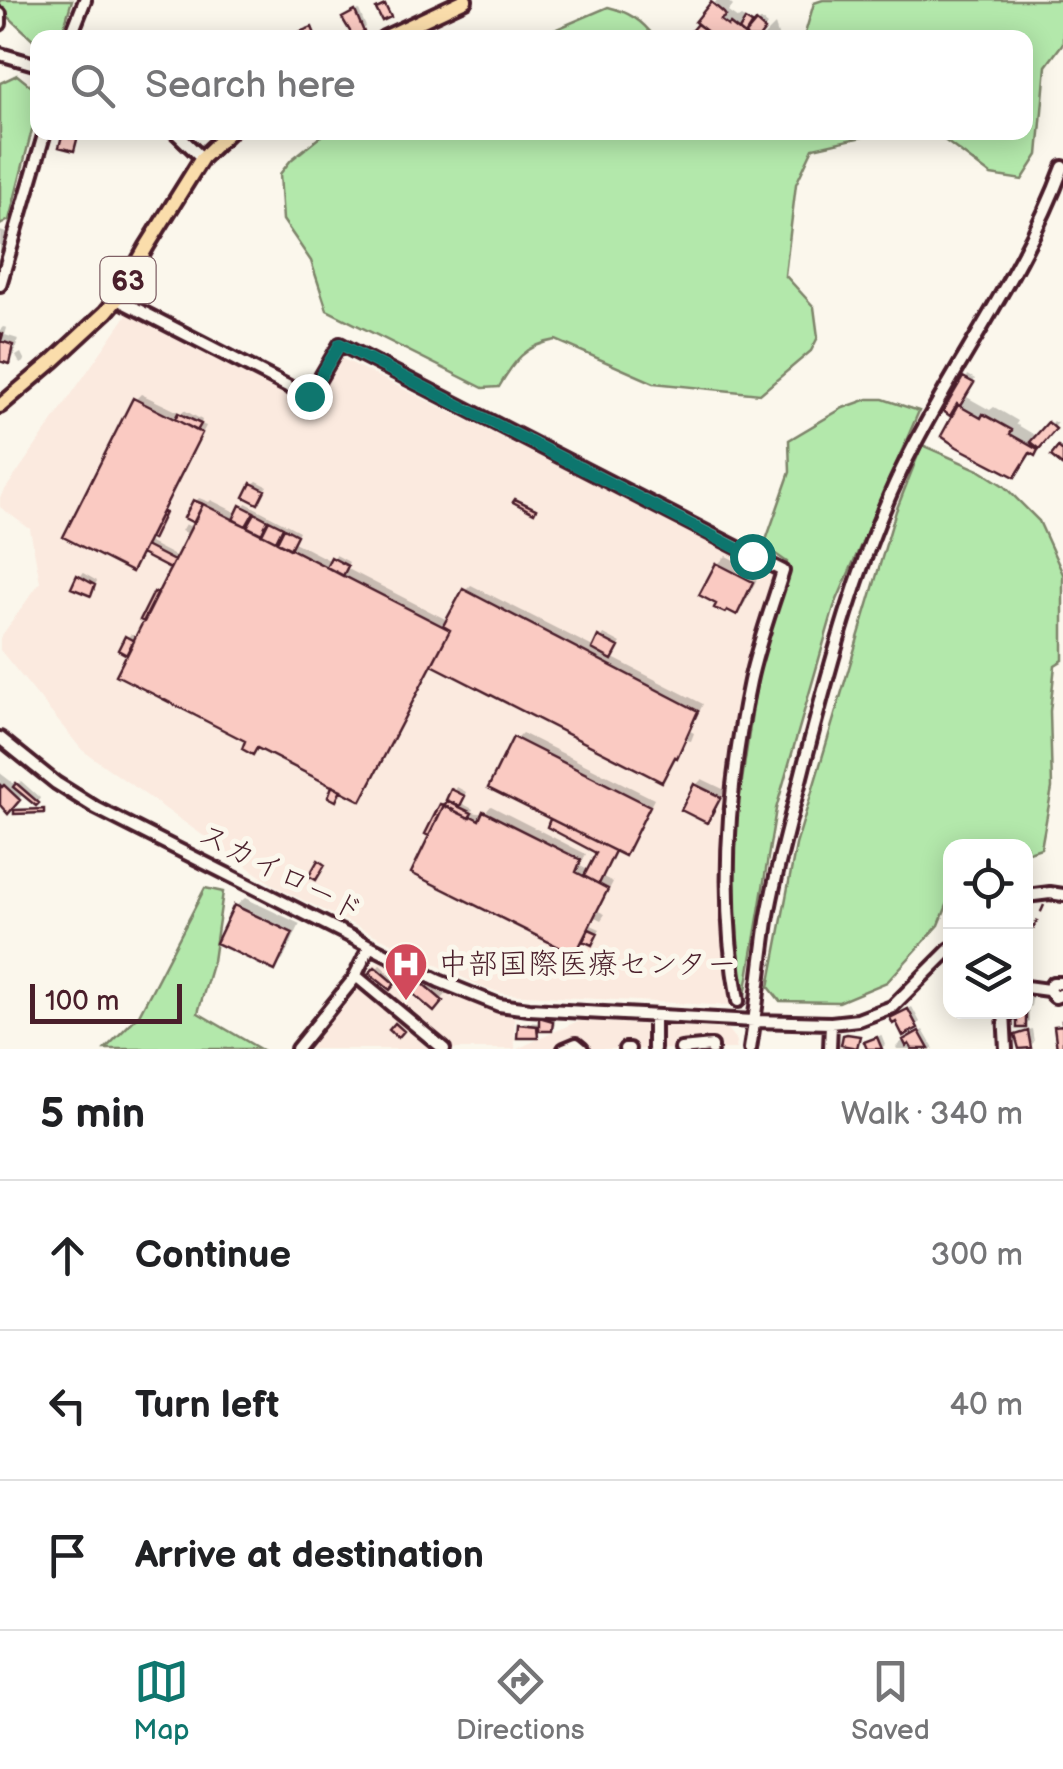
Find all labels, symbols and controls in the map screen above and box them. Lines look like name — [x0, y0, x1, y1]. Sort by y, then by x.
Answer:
search box — [30, 30, 1033, 140]
icon: search — [65, 58, 120, 113]
text: Search here — [145, 63, 356, 108]
road number: 63 — [100, 257, 156, 303]
route end — [287, 374, 333, 420]
route start — [730, 534, 776, 580]
street label: スカイロード — [192, 816, 369, 930]
map controls — [943, 839, 1033, 1019]
button: locate — [943, 839, 1033, 929]
button: layers — [943, 929, 1033, 1019]
hospital icon: 中部国際医療センター — [383, 941, 429, 1002]
place label: 中部国際医療センター — [438, 947, 737, 983]
scale bar — [30, 979, 182, 1024]
text: 100 m — [45, 985, 119, 1018]
text: 5 min — [40, 1089, 145, 1140]
text: Walk · 340 m — [841, 1095, 1023, 1134]
icon: ahead — [40, 1228, 95, 1283]
text: Continue — [135, 1233, 291, 1278]
text: 300 m — [931, 1236, 1023, 1275]
icon: left — [40, 1378, 95, 1433]
text: Turn left — [135, 1383, 279, 1428]
text: 40 m — [950, 1386, 1023, 1425]
icon: arrive — [40, 1528, 95, 1583]
text: Arrive at destination — [135, 1533, 484, 1578]
tab: Map — [133, 1654, 190, 1747]
tab: Directions — [456, 1654, 585, 1747]
tab: Saved — [851, 1654, 930, 1747]

